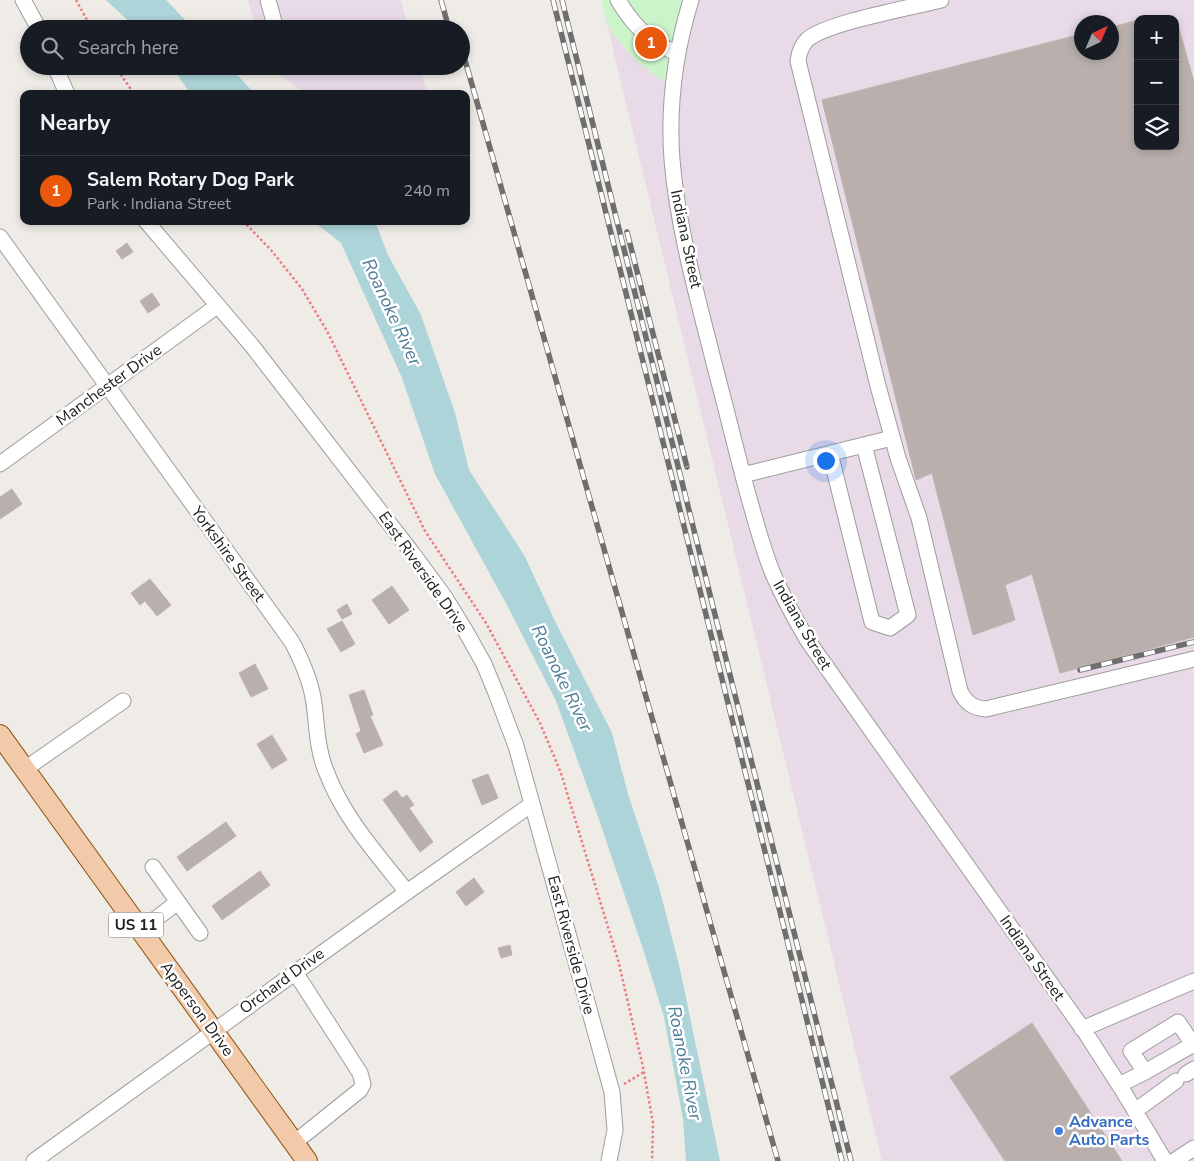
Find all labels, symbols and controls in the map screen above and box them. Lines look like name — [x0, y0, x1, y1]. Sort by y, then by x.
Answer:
north arrow — [1074, 15, 1119, 60]
map controls — [1134, 15, 1179, 150]
button: + — [1134, 15, 1179, 60]
search box — [20, 20, 470, 75]
pin: 1 — [635, 24, 667, 62]
icon: search — [38, 34, 66, 62]
text: Search here — [78, 35, 179, 61]
button: − — [1134, 60, 1179, 105]
button: layers — [1134, 105, 1179, 150]
text: Nearby — [40, 109, 110, 137]
text: Salem Rotary Dog Park — [87, 167, 294, 193]
text: 1 — [51, 180, 61, 202]
text: 240 m — [403, 180, 450, 202]
street label: Indiana Street — [665, 188, 707, 291]
text: Park · Indiana Street — [87, 193, 231, 215]
water label: Roanoke River — [357, 254, 428, 370]
street label: Manchester Drive — [52, 339, 166, 431]
your location — [813, 448, 839, 474]
street label: Yorkshire Street — [185, 501, 270, 607]
street label: East Riverside Drive — [373, 507, 473, 637]
street label: Indiana Street — [767, 576, 837, 674]
water label: Roanoke River — [526, 621, 598, 736]
street label: East Riverside Drive — [542, 873, 600, 1017]
street label: Indiana Street — [994, 911, 1070, 1006]
road number: US 11 — [108, 912, 164, 938]
street label: Orchard Drive — [235, 943, 329, 1019]
street label: Apperson Drive — [155, 957, 239, 1061]
water label: Roanoke River — [662, 1004, 708, 1123]
place label: Advance Auto Parts — [1069, 1111, 1149, 1151]
marker: Advance Auto Parts — [1053, 1125, 1065, 1137]

